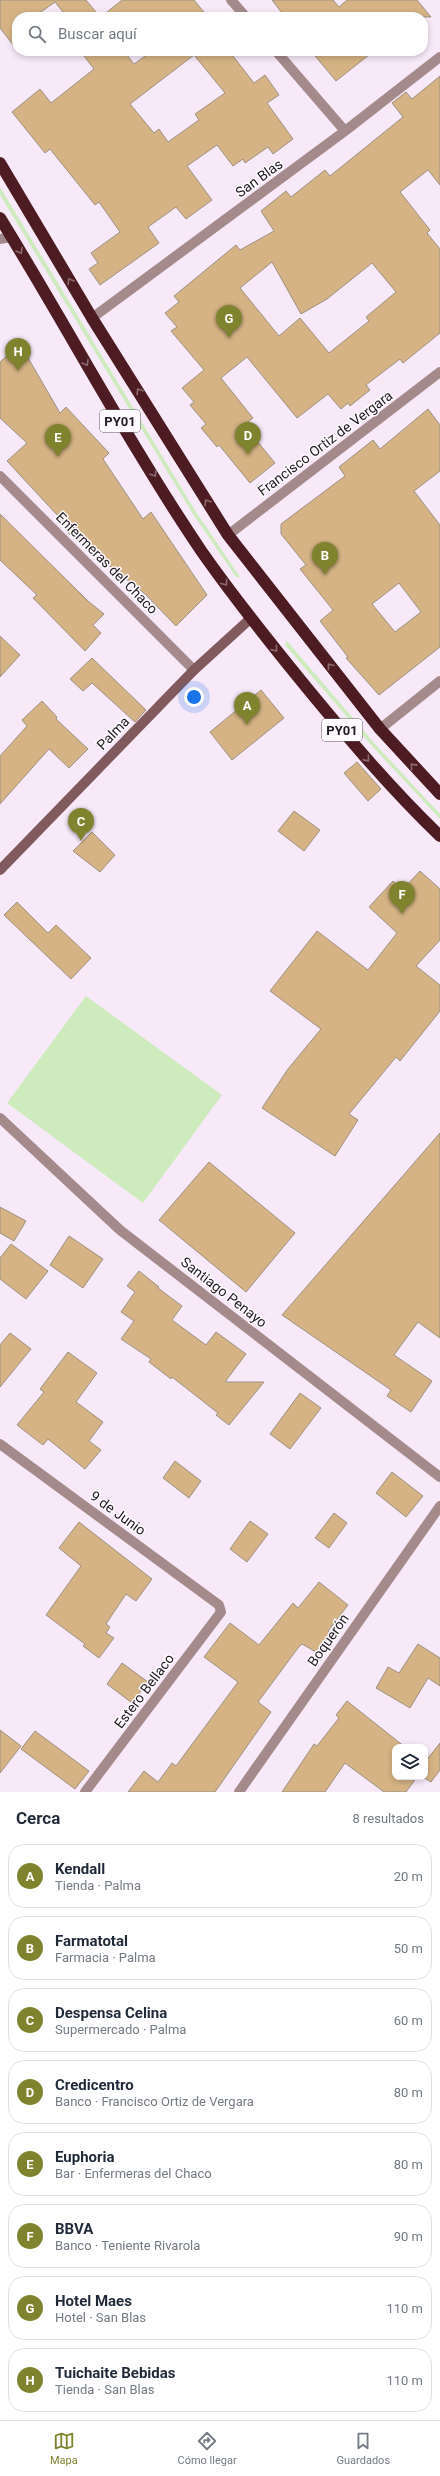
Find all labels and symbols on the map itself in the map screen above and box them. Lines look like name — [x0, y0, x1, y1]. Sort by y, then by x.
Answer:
street label: San Blas — [232, 156, 286, 200]
one-way arrow — [16, 247, 23, 254]
one-way arrow — [68, 278, 75, 285]
pin: G — [216, 305, 242, 338]
pin: H — [5, 338, 31, 371]
one-way arrow — [81, 359, 89, 366]
street label: Francisco Ortiz de Vergara — [255, 387, 395, 499]
one-way arrow — [136, 389, 143, 396]
road number: PY01 — [100, 410, 140, 432]
pin: D — [235, 422, 261, 455]
pin: E — [45, 424, 71, 457]
one-way arrow — [149, 470, 156, 477]
one-way arrow — [205, 499, 212, 506]
street label: Enfermeras del Chaco — [53, 509, 161, 617]
pin: B — [312, 542, 338, 575]
one-way arrow — [220, 579, 227, 586]
one-way arrow — [270, 644, 277, 651]
one-way arrow — [328, 664, 335, 671]
your location — [184, 687, 204, 707]
pin: A — [234, 692, 260, 725]
street label: Palma — [93, 713, 133, 753]
road number: PY01 — [322, 719, 362, 741]
one-way arrow — [362, 755, 369, 762]
one-way arrow — [410, 763, 418, 771]
pin: C — [68, 808, 94, 841]
pin: F — [389, 881, 415, 914]
street label: Santiago Penayo — [178, 1254, 270, 1330]
street label: 9 de Junio — [87, 1488, 149, 1538]
street label: Boquerón — [304, 1611, 352, 1669]
street label: Estero Bellaco — [111, 1651, 177, 1731]

